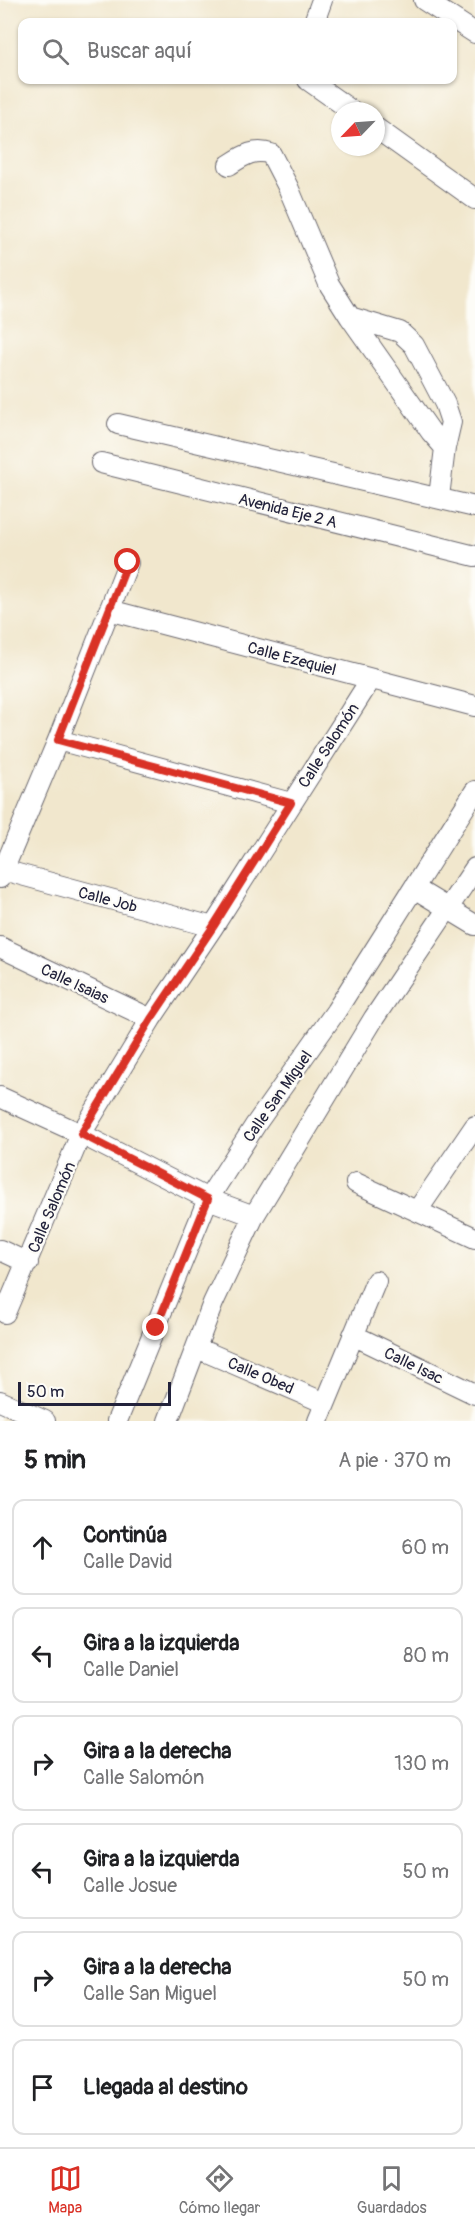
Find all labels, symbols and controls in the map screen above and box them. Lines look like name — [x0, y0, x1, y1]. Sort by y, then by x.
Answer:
search box — [18, 18, 457, 84]
icon: search — [39, 35, 72, 68]
text: Buscar aquí — [87, 37, 192, 65]
north arrow — [331, 102, 385, 156]
street label: Avenida Eje 2 A — [236, 489, 339, 533]
route start — [114, 548, 140, 574]
street label: Calle Ezequiel — [245, 638, 338, 680]
street label: Calle Salomón — [294, 699, 364, 792]
street label: Calle Job — [76, 882, 140, 917]
street label: Calle Isaias — [37, 959, 112, 1008]
street label: Calle San Miguel — [239, 1047, 317, 1146]
street label: Calle Salomón — [24, 1159, 80, 1256]
route end — [142, 1314, 168, 1340]
street label: Calle Isac — [381, 1343, 446, 1389]
street label: Calle Obed — [224, 1353, 297, 1399]
scale bar — [18, 1379, 171, 1406]
text: 50 m — [27, 1382, 64, 1402]
text: 5 min — [24, 1444, 86, 1476]
text: A pie · 370 m — [338, 1448, 451, 1473]
text: Continúa — [83, 1521, 167, 1549]
icon: ahead — [26, 1531, 59, 1564]
text: 60 m — [402, 1535, 449, 1560]
text: Calle David — [83, 1549, 173, 1574]
text: Gira a la izquierda — [83, 1629, 240, 1657]
icon: left — [26, 1639, 59, 1672]
text: 80 m — [403, 1643, 449, 1668]
text: Calle Daniel — [83, 1657, 179, 1682]
text: Gira a la derecha — [83, 1737, 231, 1765]
icon: right — [26, 1747, 59, 1780]
text: 130 m — [394, 1751, 449, 1776]
text: Calle Salomón — [83, 1765, 204, 1790]
text: Gira a la izquierda — [83, 1845, 240, 1873]
icon: left — [26, 1855, 59, 1888]
text: 50 m — [402, 1859, 449, 1884]
text: Calle Josue — [83, 1873, 177, 1898]
text: Gira a la derecha — [83, 1953, 231, 1981]
icon: right — [26, 1963, 59, 1996]
text: 50 m — [402, 1967, 449, 1992]
text: Calle San Miguel — [83, 1981, 217, 2006]
icon: arrive — [26, 2071, 59, 2104]
text: Llegada al destino — [83, 2073, 248, 2101]
tab: Mapa — [48, 2162, 82, 2218]
tab: Cómo llegar — [179, 2162, 260, 2218]
tab: Guardados — [357, 2162, 427, 2218]

